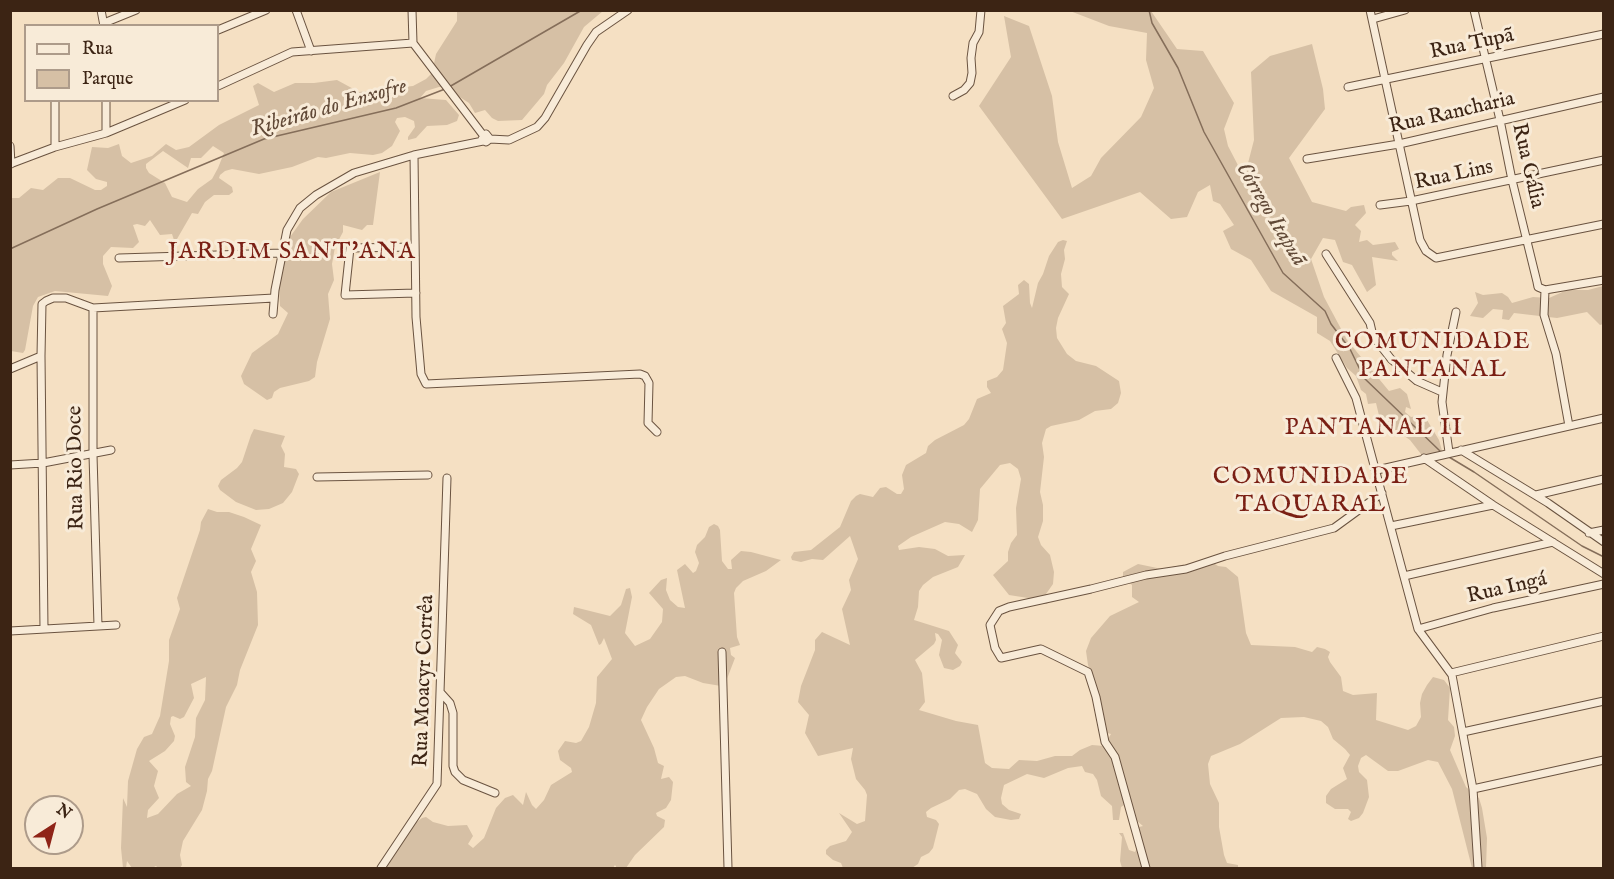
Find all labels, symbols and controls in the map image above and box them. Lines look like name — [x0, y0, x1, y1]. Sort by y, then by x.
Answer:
legend — [24, 24, 219, 102]
street label: Rua Tupã — [1428, 24, 1516, 66]
text: Rua — [82, 38, 113, 61]
text: Parque — [82, 68, 133, 91]
water label: Ribeirão do Enxofre — [248, 74, 410, 144]
street label: Rua Rancharia — [1387, 87, 1517, 141]
street label: Rua Gália — [1505, 121, 1549, 211]
street label: Rua Lins — [1412, 155, 1496, 197]
water label: Córrego Itapuã — [1229, 158, 1311, 272]
district label: JARDIM SANT'ANA — [168, 239, 416, 267]
district label: COMUNIDADE PANTANAL — [1335, 329, 1531, 385]
street label: Rua Rio Doce — [63, 406, 91, 530]
district label: PANTANAL II — [1284, 415, 1464, 443]
district label: COMUNIDADE TAQUARAL — [1213, 464, 1409, 520]
street label: Rua Ingá — [1465, 568, 1549, 610]
street label: Rua Moacyr Corrêa — [409, 594, 441, 768]
north arrow — [24, 795, 84, 855]
text: N — [52, 800, 75, 824]

